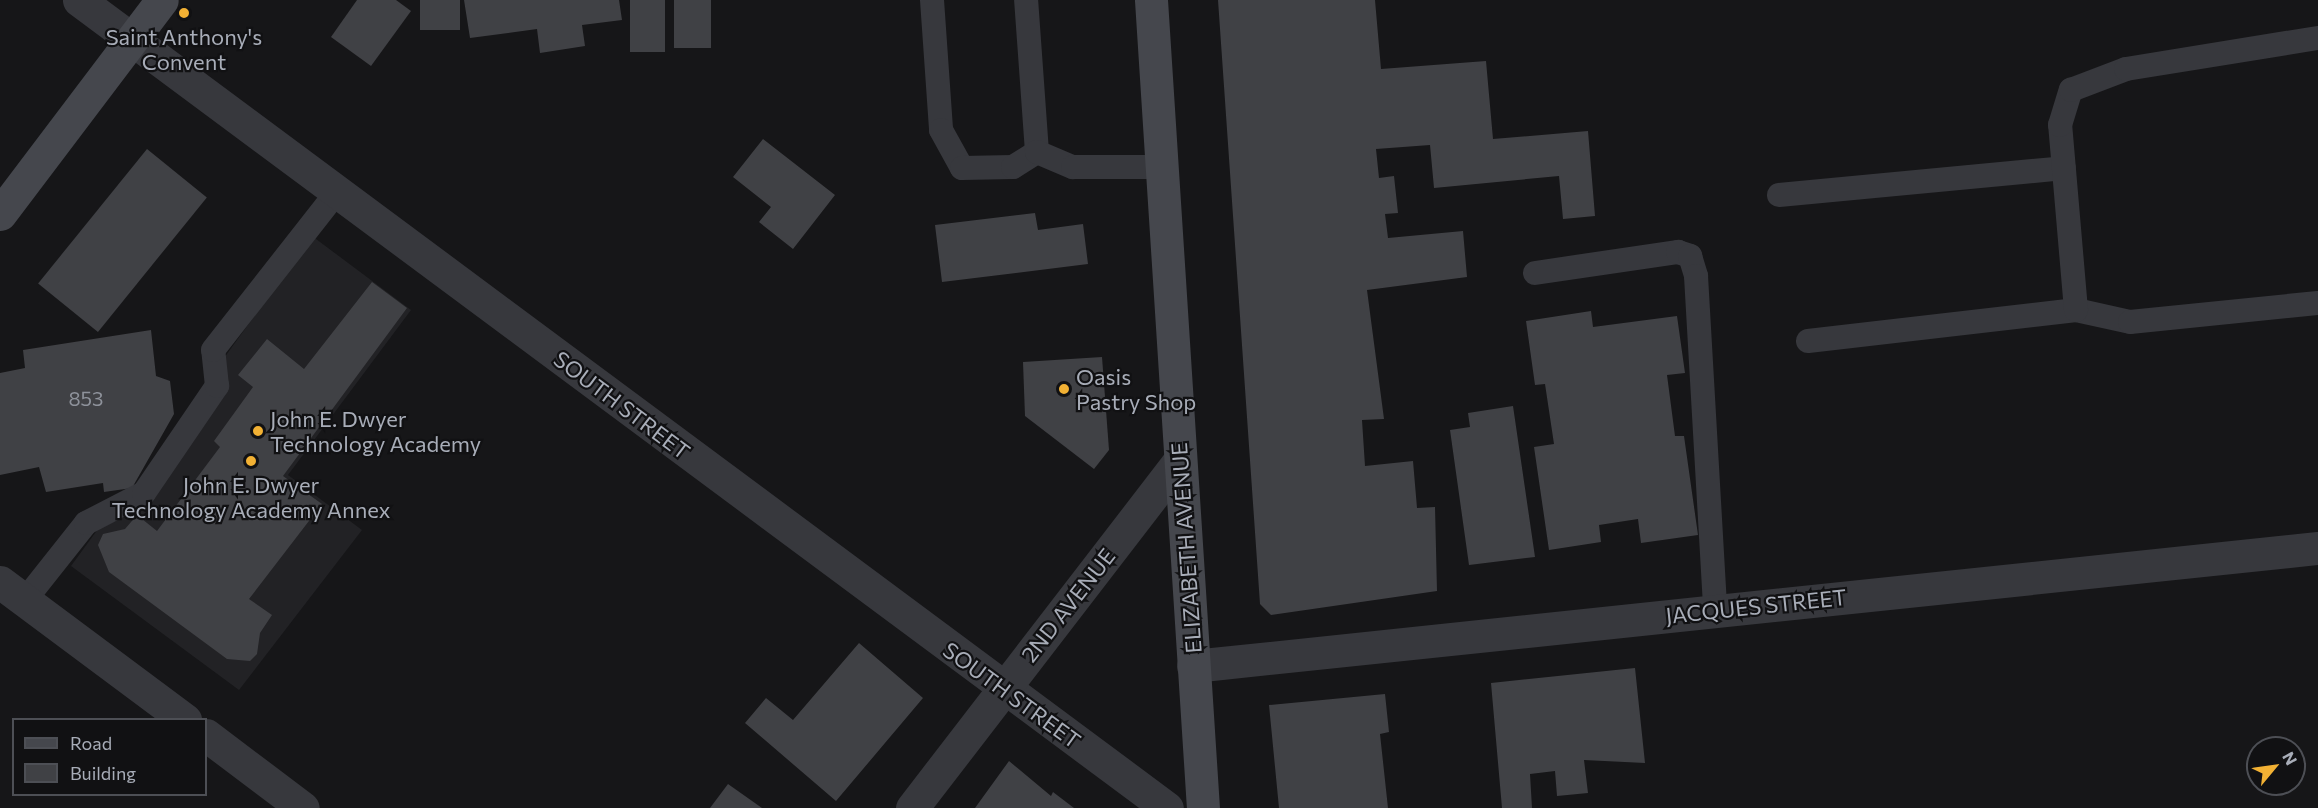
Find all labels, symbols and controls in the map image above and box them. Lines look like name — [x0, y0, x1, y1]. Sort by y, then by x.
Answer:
marker: Saint Anthony's Convent — [177, 6, 191, 20]
place label: Saint Anthony's Convent — [106, 23, 262, 74]
street label: SOUTH STREET — [549, 345, 695, 465]
place label: Oasis Pastry Shop — [1076, 363, 1196, 414]
marker: Oasis Pastry Shop — [1057, 382, 1071, 396]
house number: 853 — [68, 386, 104, 410]
place label: John E. Dwyer Technology Academy — [270, 405, 481, 457]
marker: John E. Dwyer Technology Academy — [251, 424, 265, 438]
street label: ELIZABETH AVENUE — [1165, 442, 1207, 654]
marker: John E. Dwyer Technology Academy Annex — [244, 454, 258, 468]
place label: John E. Dwyer Technology Academy Annex — [111, 471, 391, 522]
street label: 2ND AVENUE — [1016, 543, 1120, 667]
street label: JACQUES STREET — [1664, 583, 1848, 629]
street label: SOUTH STREET — [938, 636, 1086, 754]
legend — [12, 718, 207, 796]
text: Road — [70, 732, 112, 754]
north arrow — [2246, 736, 2306, 796]
text: N — [2279, 748, 2302, 768]
text: Building — [70, 762, 136, 784]

